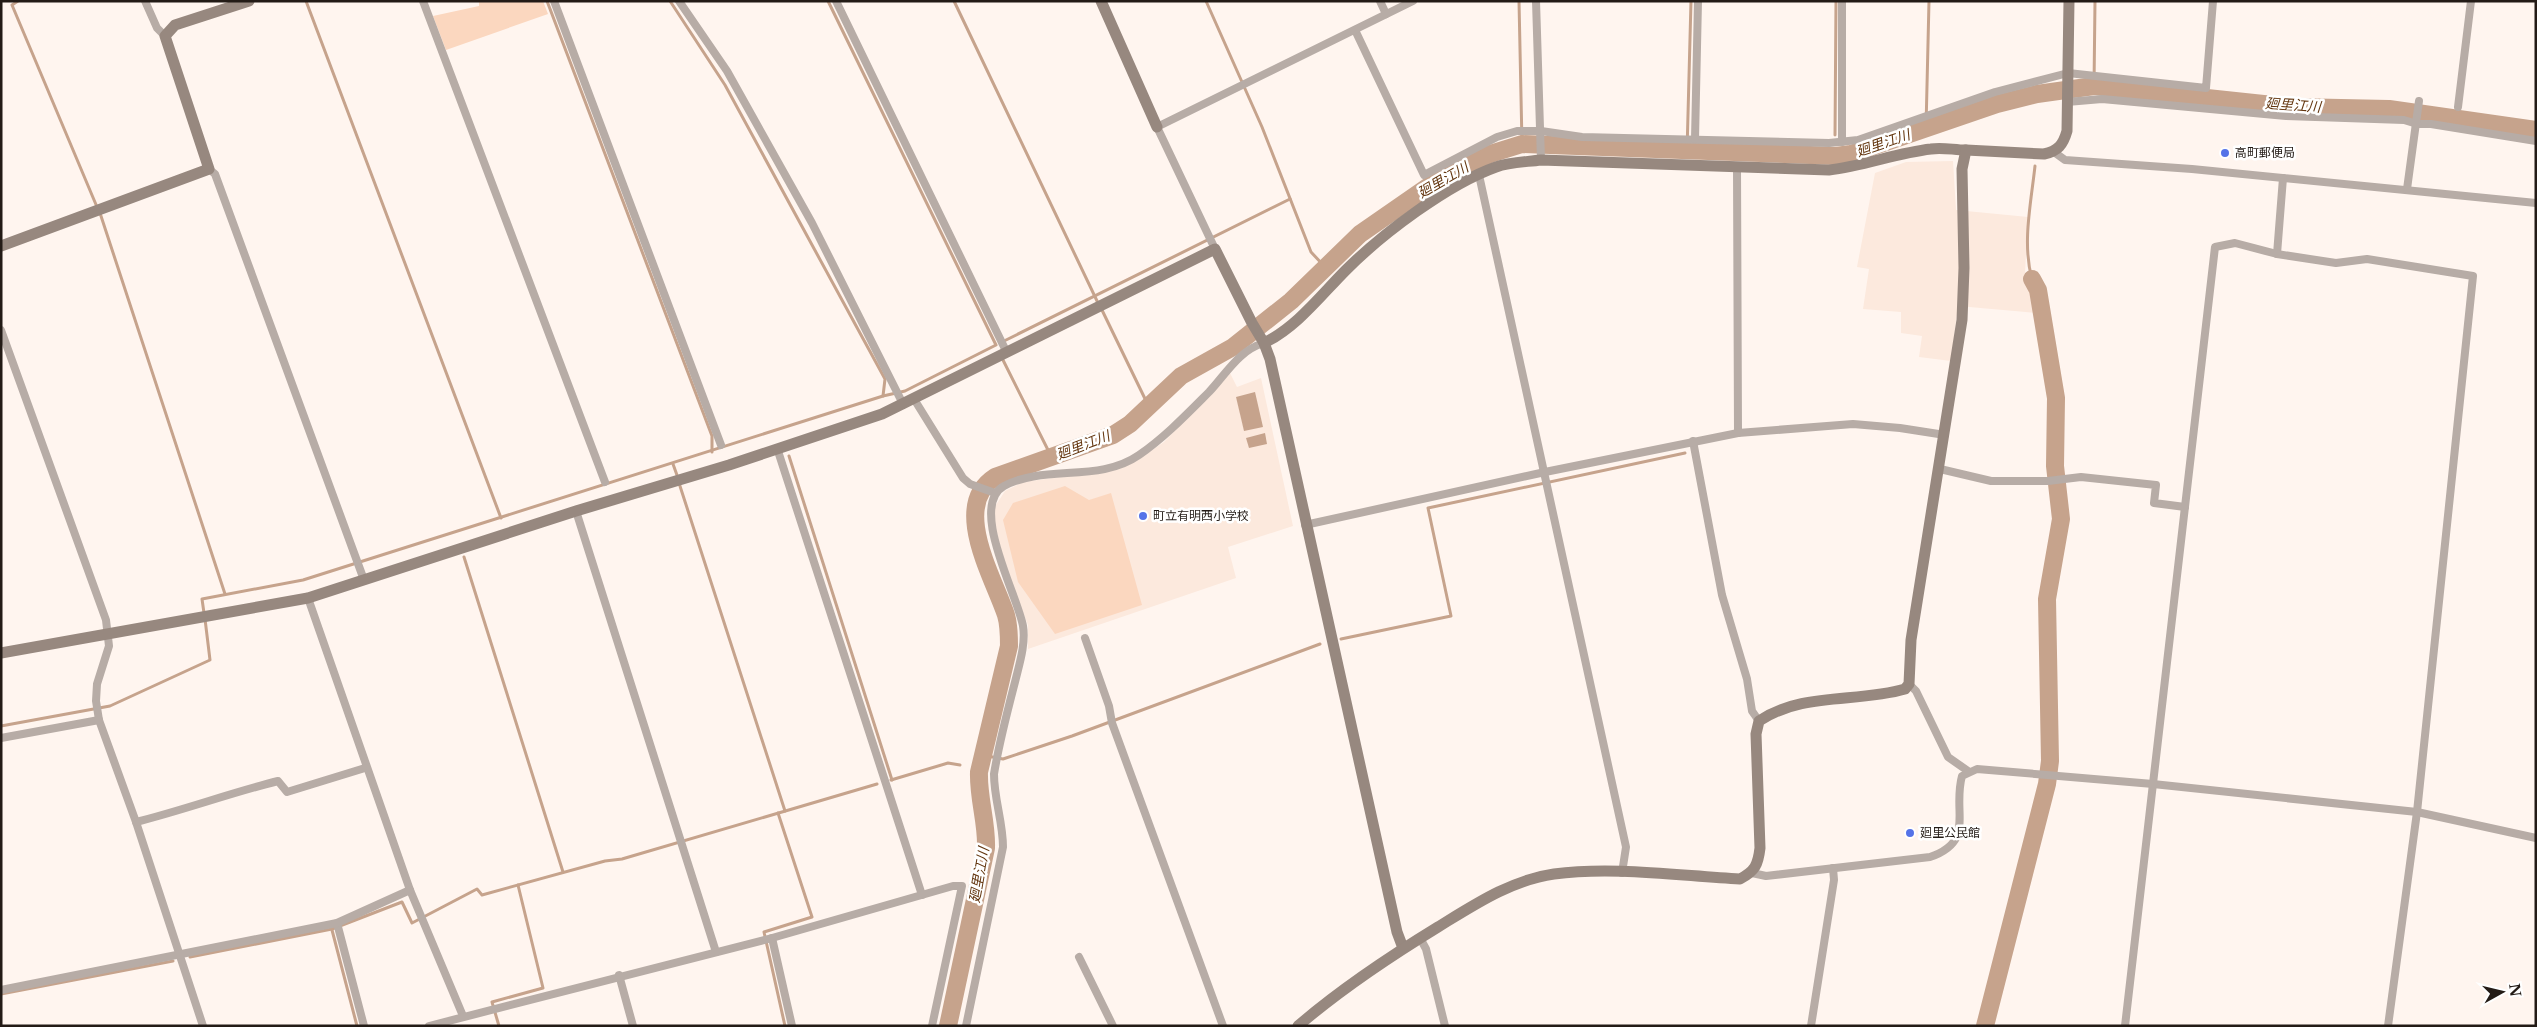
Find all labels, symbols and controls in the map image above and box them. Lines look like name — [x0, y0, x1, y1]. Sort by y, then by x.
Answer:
water label: 廻里江川 — [2264, 94, 2324, 116]
water label: 廻里江川 — [1854, 125, 1914, 161]
place label: 高町郵便局 — [2235, 145, 2295, 160]
marker: 高町郵便局 — [2219, 147, 2231, 159]
water label: 廻里江川 — [1414, 157, 1473, 202]
water label: 廻里江川 — [1054, 426, 1114, 463]
place label: 町立有明西小学校 — [1153, 508, 1249, 523]
marker: 町立有明西小学校 — [1137, 510, 1149, 522]
place label: 廻里公民館 — [1920, 825, 1980, 840]
marker: 廻里公民館 — [1904, 827, 1916, 839]
water label: 廻里江川 — [965, 844, 993, 904]
north arrow — [2477, 967, 2527, 1017]
text: N — [2505, 982, 2525, 998]

